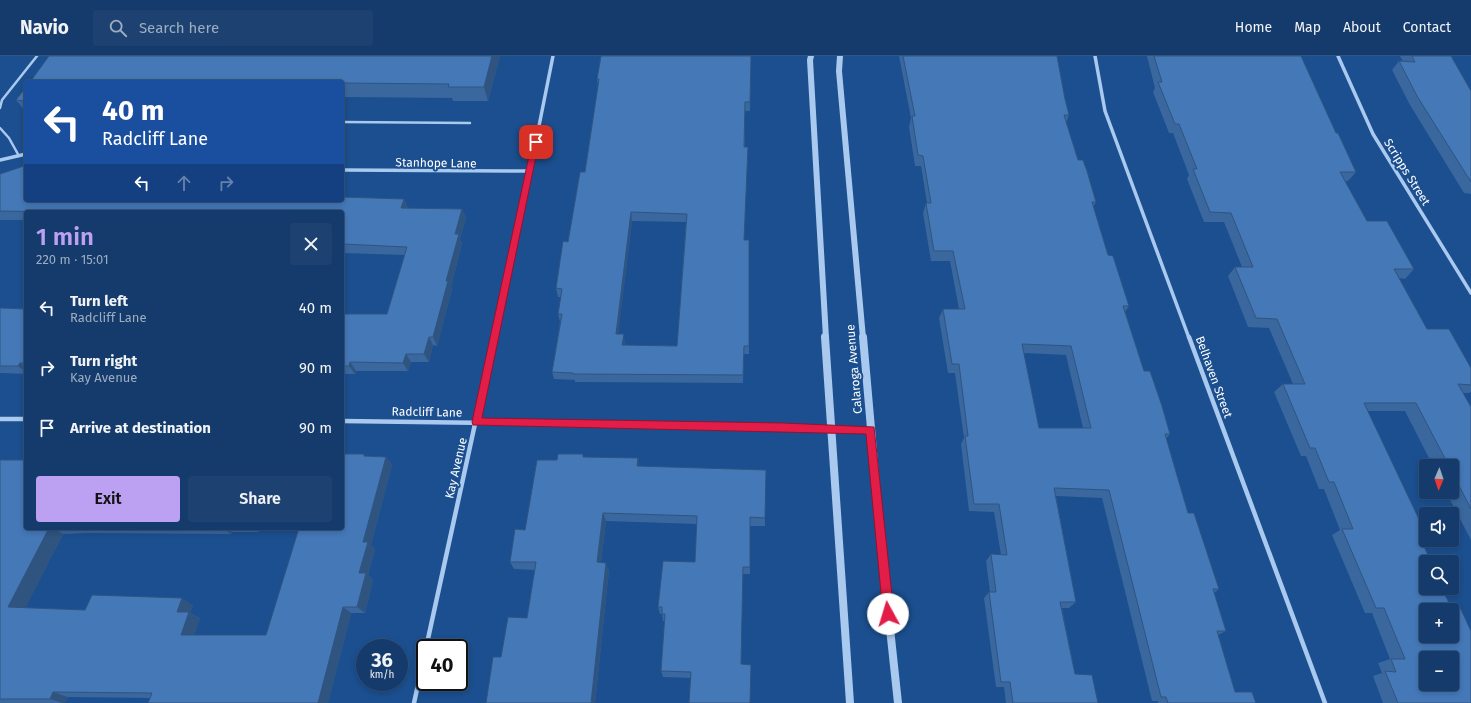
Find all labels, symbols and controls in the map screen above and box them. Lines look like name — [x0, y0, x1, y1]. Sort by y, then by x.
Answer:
search box — [93, 10, 373, 46]
text: Navio — [20, 16, 69, 39]
icon: search — [107, 17, 129, 39]
text: Search here — [139, 19, 219, 37]
text: Home — [1235, 19, 1272, 36]
text: Map — [1294, 19, 1321, 36]
text: About — [1343, 19, 1381, 36]
text: Contact — [1403, 19, 1451, 36]
text: 40 m — [102, 94, 165, 127]
icon: left — [36, 96, 88, 148]
pin — [519, 125, 553, 159]
text: Radcliff Lane — [102, 128, 208, 150]
icon: arrive — [525, 131, 547, 153]
street label: Scripps Street — [1381, 136, 1433, 208]
street label: Stanhope Lane — [395, 155, 477, 171]
icon: left — [131, 172, 153, 194]
icon: ahead — [173, 172, 195, 194]
icon: right — [215, 172, 237, 194]
text: 1 min — [36, 223, 94, 251]
button: close — [290, 223, 332, 265]
text: 220 m · 15:01 — [36, 252, 109, 267]
text: Turn left — [70, 292, 128, 310]
icon: left — [36, 297, 58, 319]
text: 40 m — [299, 299, 332, 317]
text: Radcliff Lane — [70, 310, 147, 325]
street label: Calaroga Avenue — [843, 324, 865, 414]
street label: Belhaven Street — [1193, 334, 1235, 420]
text: Turn right — [70, 352, 137, 370]
icon: right — [36, 357, 58, 379]
text: 90 m — [299, 359, 332, 377]
text: Kay Avenue — [70, 370, 137, 385]
street label: Radcliff Lane — [392, 404, 462, 420]
icon: arrive — [36, 417, 58, 439]
text: Arrive at destination — [70, 419, 211, 437]
text: 90 m — [299, 419, 332, 437]
street label: Kay Avenue — [442, 436, 470, 500]
north arrow — [1419, 459, 1459, 499]
map controls — [1419, 459, 1459, 691]
button: Exit — [36, 476, 180, 522]
button: Share — [188, 476, 332, 522]
button: sound — [1419, 507, 1459, 547]
button: search — [1419, 555, 1459, 595]
position arrow — [867, 593, 909, 635]
button: + — [1419, 603, 1459, 643]
speed limit sign: 40 — [416, 639, 468, 691]
text: 36 — [371, 648, 393, 672]
button: − — [1419, 651, 1459, 691]
text: km/h — [370, 669, 394, 681]

